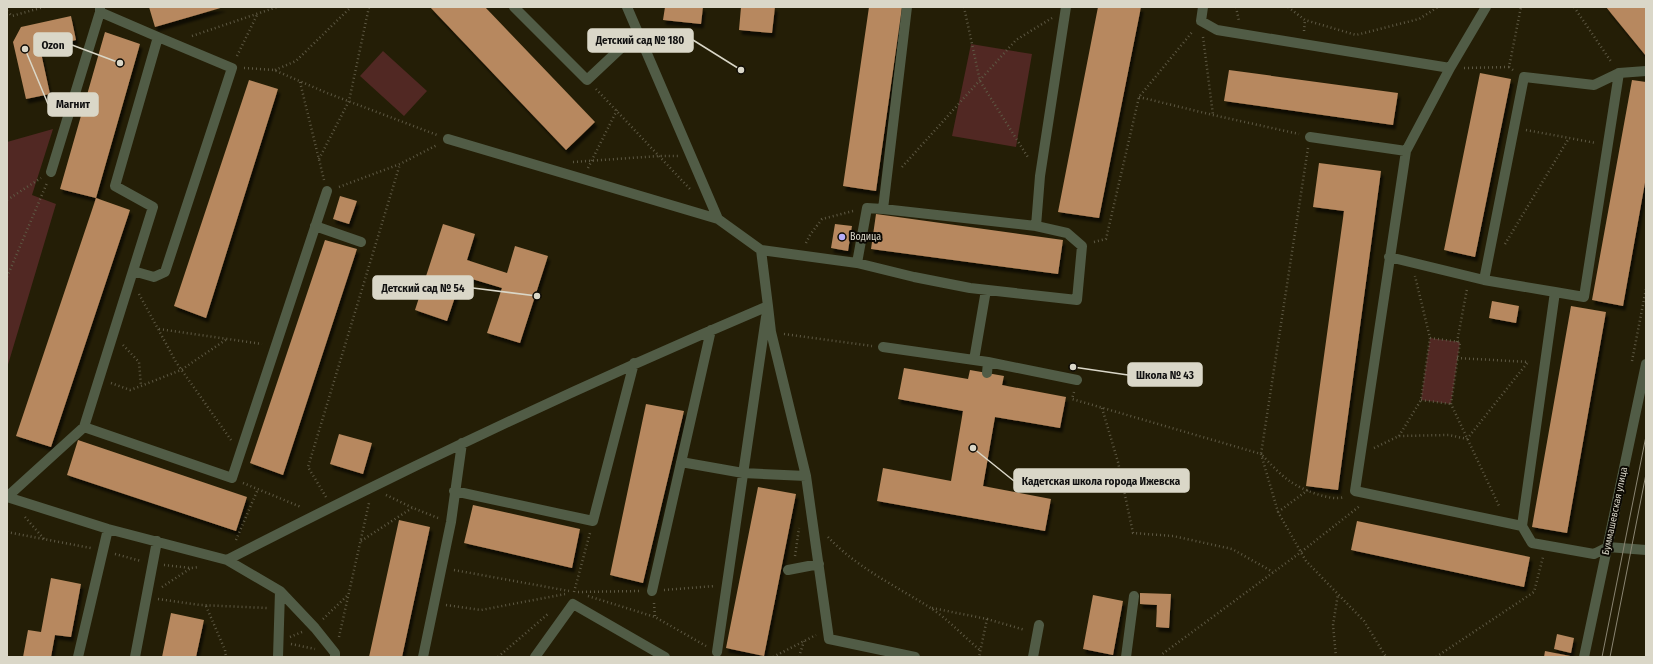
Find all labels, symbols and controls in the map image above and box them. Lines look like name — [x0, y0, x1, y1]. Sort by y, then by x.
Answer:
callout: Детский сад № 180 — [588, 29, 693, 52]
callout: Ozon — [34, 33, 72, 56]
text: Детский сад № 180 — [595, 34, 684, 47]
text: Ozon — [42, 39, 65, 52]
callout: Магнит — [48, 93, 98, 116]
text: Магнит — [56, 98, 90, 111]
place label: Водица — [850, 231, 881, 243]
marker: Водица — [837, 232, 847, 242]
callout: Детский сад № 54 — [373, 276, 473, 299]
text: Детский сад № 54 — [380, 282, 465, 295]
callout: Школа № 43 — [1128, 363, 1202, 386]
text: Школа № 43 — [1136, 369, 1194, 382]
street label: Буммашевская улица — [1600, 466, 1630, 556]
callout: Кадетская школа города Ижевска — [1014, 469, 1189, 492]
text: Кадетская школа города Ижевска — [1022, 475, 1181, 488]

